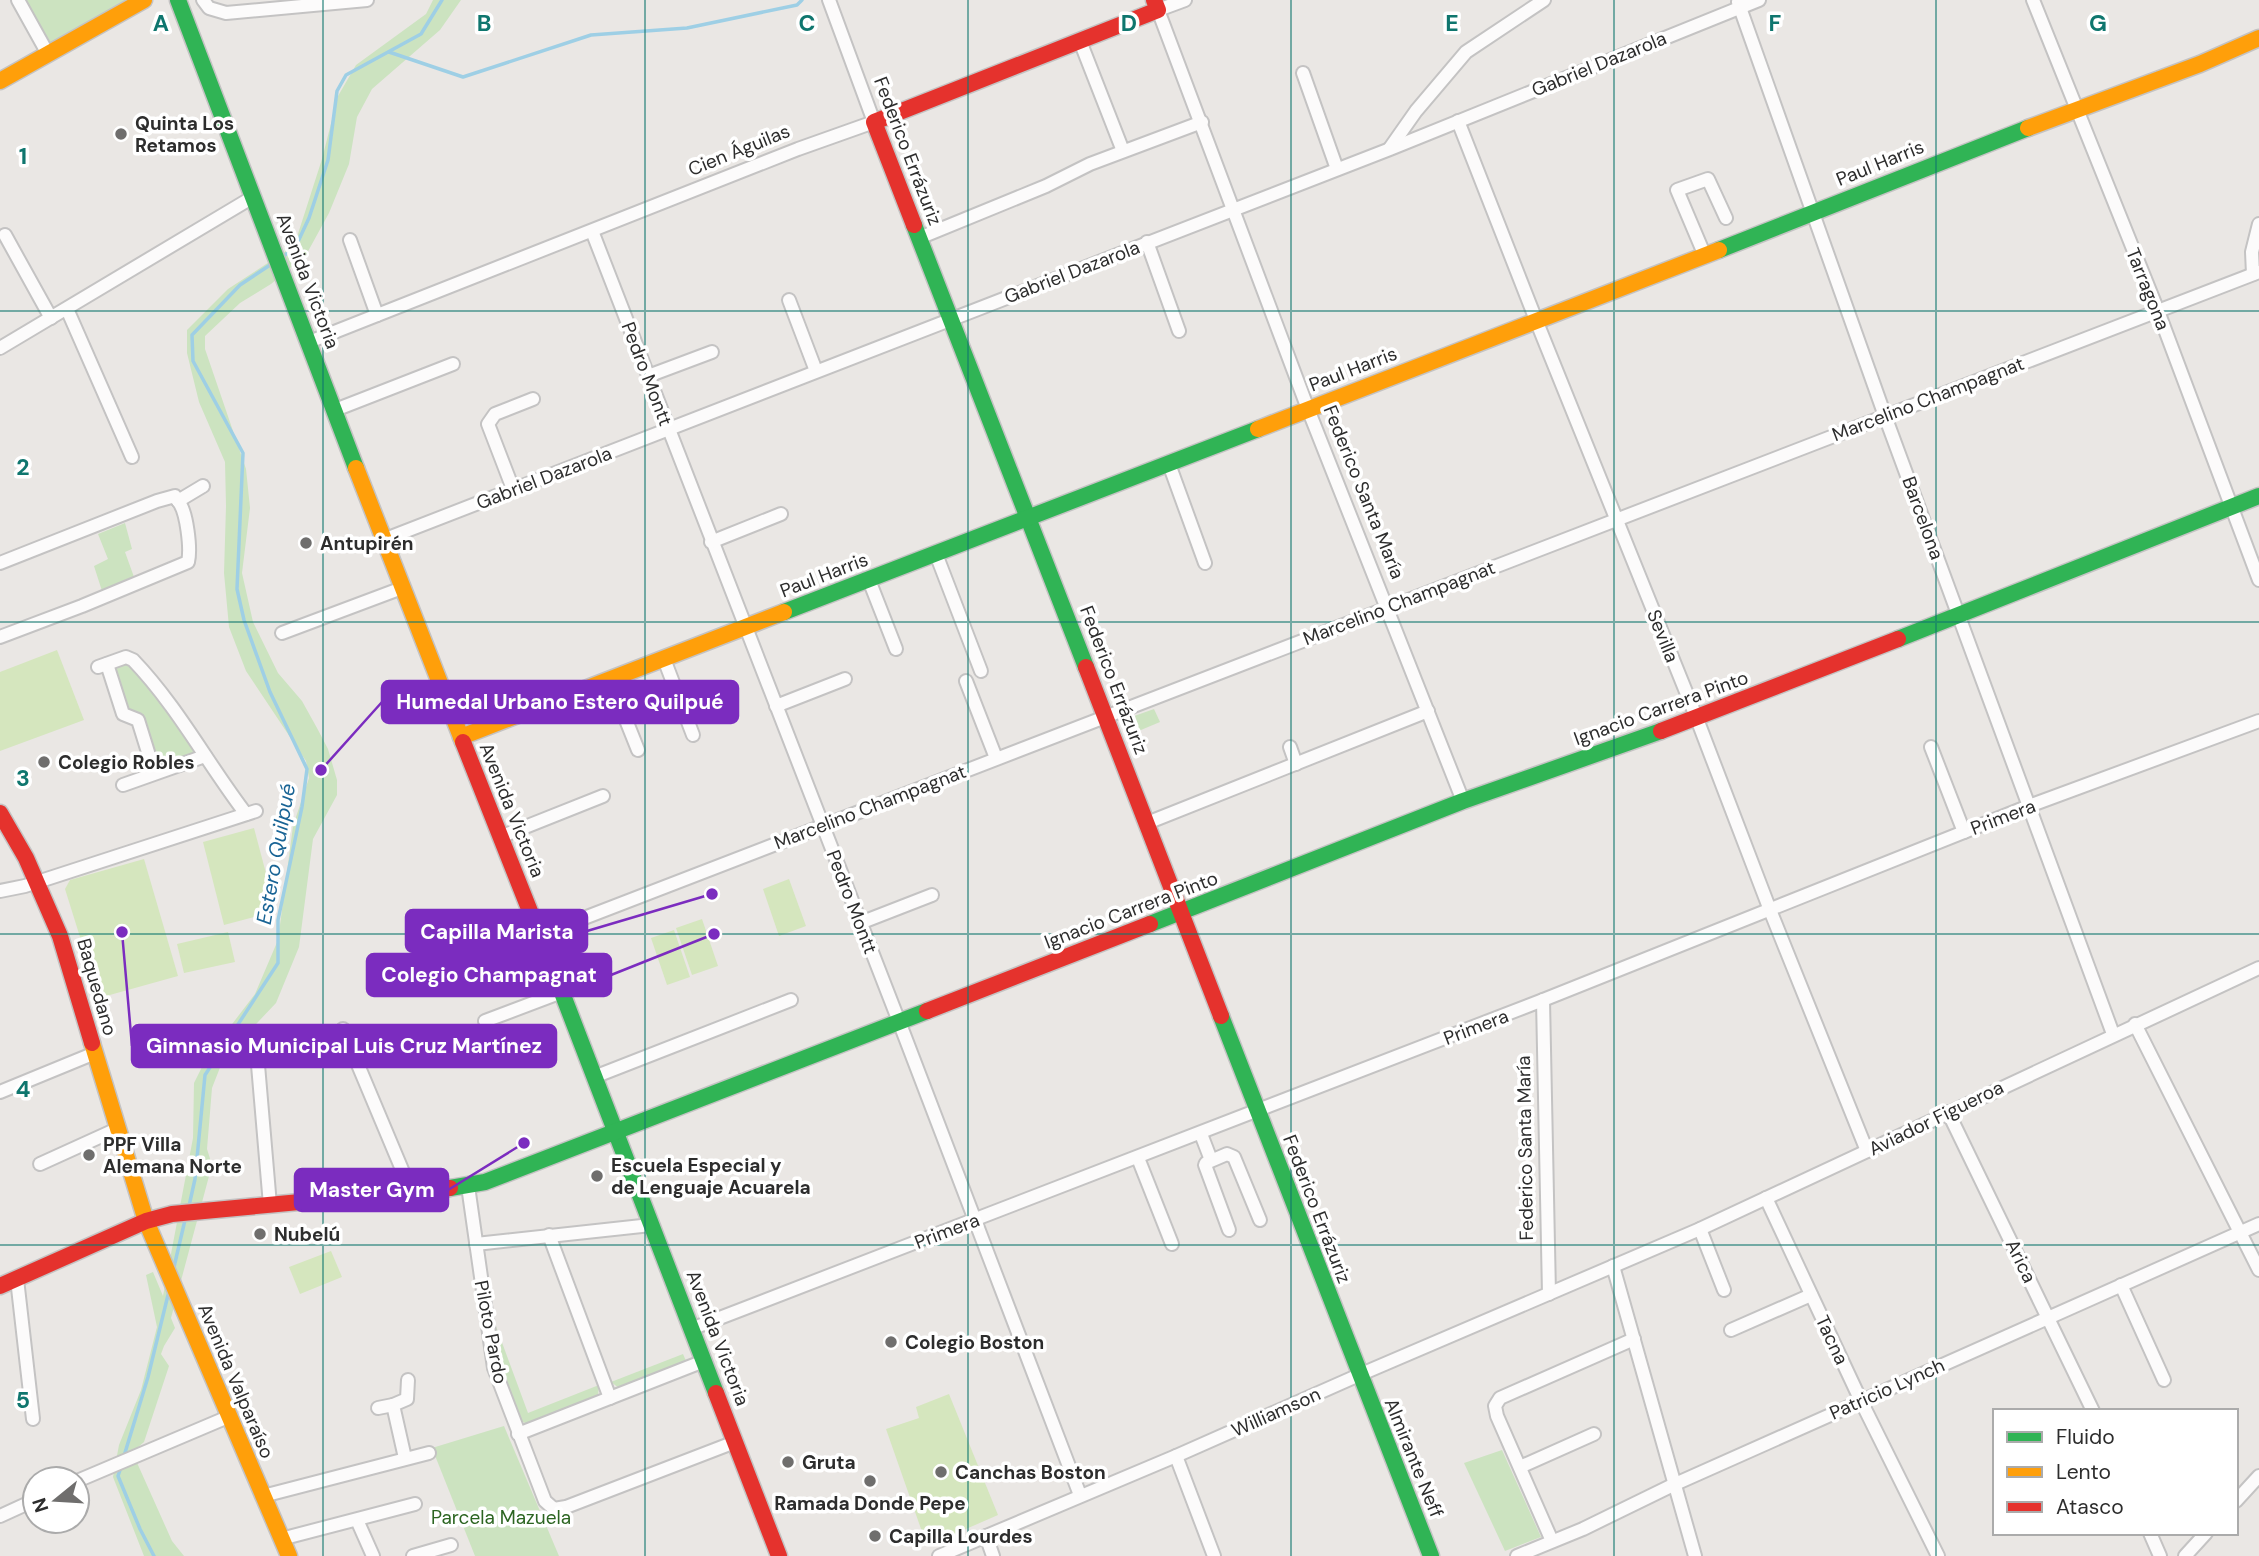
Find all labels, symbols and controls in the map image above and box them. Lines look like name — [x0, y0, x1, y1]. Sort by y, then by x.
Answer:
text: A — [153, 8, 169, 38]
text: B — [477, 8, 491, 38]
text: C — [799, 8, 815, 38]
text: D — [1121, 8, 1137, 38]
text: E — [1445, 8, 1459, 38]
text: F — [1769, 8, 1782, 38]
text: G — [2089, 8, 2107, 38]
street label: Gabriel Dazarola — [1528, 26, 1670, 102]
street label: Federico Errázuriz — [868, 73, 948, 229]
place label: Quinta Los Retamos — [135, 111, 234, 158]
street label: Cien Águilas — [684, 118, 794, 182]
marker: Quinta Los Retamos — [113, 126, 129, 142]
street label: Paul Harris — [1832, 134, 1928, 192]
text: 1 — [19, 141, 27, 171]
street label: Avenida Victoria — [271, 210, 345, 352]
street label: Gabriel Dazarola — [1001, 235, 1143, 309]
street label: Tarragona — [2120, 244, 2176, 334]
street label: Pedro Montt — [616, 319, 678, 429]
street label: Paul Harris — [1305, 341, 1401, 397]
street label: Marcelino Champagnat — [1828, 351, 2028, 447]
street label: Federico Santa María — [1318, 402, 1410, 582]
street label: Gabriel Dazarola — [473, 441, 615, 515]
text: 2 — [16, 452, 30, 482]
street label: Barcelona — [1896, 473, 1950, 563]
place label: Antupirén — [320, 531, 414, 556]
marker: Antupirén — [298, 535, 314, 551]
street label: Paul Harris — [776, 547, 872, 603]
street label: Marcelino Champagnat — [1299, 555, 1499, 651]
street label: Federico Errázuriz — [1074, 602, 1154, 758]
street label: Sevilla — [1641, 606, 1685, 666]
street label: Ignacio Carrera Pinto — [1570, 665, 1752, 751]
callout: Humedal Urbano Estero Quilpué — [382, 681, 738, 723]
text: Humedal Urbano Estero Quilpué — [396, 688, 724, 716]
street label: Avenida Victoria — [474, 739, 550, 881]
place label: Colegio Robles — [58, 750, 195, 775]
marker: Colegio Robles — [36, 754, 52, 770]
street label: Marcelino Champagnat — [770, 759, 970, 855]
text: 3 — [16, 763, 30, 793]
water label: Estero Quilpué — [250, 781, 302, 927]
street label: Primera — [1967, 793, 2039, 841]
street label: Pedro Montt — [821, 847, 883, 957]
street label: Ignacio Carrera Pinto — [1041, 865, 1221, 955]
callout: Capilla Marista — [406, 910, 587, 952]
text: Capilla Marista — [420, 918, 574, 946]
street label: Baquedano — [71, 936, 123, 1038]
callout: Colegio Champagnat — [367, 954, 611, 996]
text: Colegio Champagnat — [381, 961, 597, 989]
street label: Primera — [1440, 1003, 1512, 1051]
callout: Gimnasio Municipal Luis Cruz Martínez — [132, 1025, 556, 1067]
text: Gimnasio Municipal Luis Cruz Martínez — [146, 1032, 542, 1060]
street label: Federico Santa María — [1511, 1055, 1539, 1241]
text: 4 — [16, 1074, 31, 1104]
street label: Aviador Figueroa — [1864, 1075, 2008, 1161]
street label: Federico Errázuriz — [1277, 1131, 1357, 1287]
place label: PPF Villa Alemana Norte — [103, 1132, 242, 1179]
marker: PPF Villa Alemana Norte — [81, 1147, 97, 1163]
place label: Escuela Especial y de Lenguaje Acuarela — [611, 1153, 811, 1200]
marker: Escuela Especial y de Lenguaje Acuarela — [589, 1168, 605, 1184]
callout: Master Gym — [295, 1169, 448, 1211]
text: Master Gym — [309, 1176, 435, 1204]
street label: Primera — [911, 1207, 983, 1255]
place label: Nubelú — [274, 1222, 340, 1247]
marker: Nubelú — [252, 1226, 268, 1242]
street label: Arica — [2000, 1235, 2042, 1287]
street label: Avenida Victoria — [681, 1267, 755, 1409]
street label: Piloto Pardo — [469, 1278, 513, 1386]
street label: Avenida Valparaíso — [192, 1300, 280, 1462]
street label: Tacna — [1810, 1311, 1854, 1369]
place label: Colegio Boston — [905, 1330, 1044, 1355]
marker: Colegio Boston — [883, 1334, 899, 1350]
street label: Patricio Lynch — [1825, 1352, 1949, 1426]
street label: Williamson — [1228, 1381, 1324, 1443]
text: 5 — [16, 1385, 30, 1415]
street label: Almirante Neff — [1379, 1395, 1449, 1521]
legend — [1993, 1409, 2238, 1535]
text: Fluido — [2056, 1423, 2115, 1451]
place label: Gruta — [802, 1450, 856, 1475]
marker: Gruta — [780, 1454, 796, 1470]
text: Lento — [2056, 1458, 2111, 1486]
place label: Canchas Boston — [955, 1460, 1106, 1485]
marker: Canchas Boston — [933, 1464, 949, 1480]
north arrow — [21, 1465, 91, 1535]
marker: Ramada Donde Pepe — [862, 1473, 878, 1489]
place label: Ramada Donde Pepe — [774, 1491, 966, 1516]
text: Atasco — [2056, 1493, 2124, 1521]
text: N — [26, 1495, 54, 1516]
park label: Parcela Mazuela — [431, 1505, 571, 1530]
place label: Capilla Lourdes — [889, 1524, 1033, 1549]
marker: Capilla Lourdes — [867, 1528, 883, 1544]

